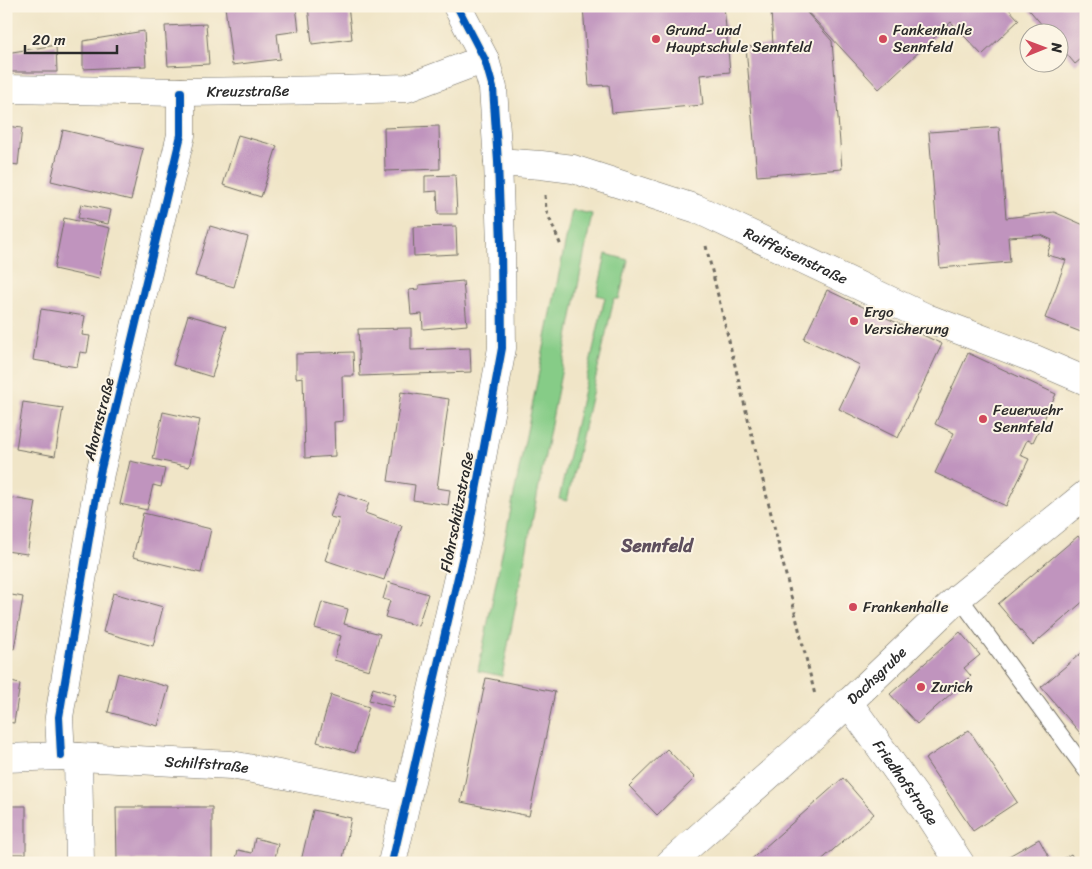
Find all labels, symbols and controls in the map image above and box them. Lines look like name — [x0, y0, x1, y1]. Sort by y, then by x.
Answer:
place label: Grund- und Hauptschule Sennfeld — [666, 17, 812, 60]
place label: Fankenhalle Sennfeld — [893, 17, 973, 60]
scale bar — [25, 22, 118, 54]
north arrow — [1020, 22, 1070, 72]
text: 20 m — [32, 27, 66, 53]
marker: Grund- und Hauptschule Sennfeld — [650, 33, 662, 45]
marker: Fankenhalle Sennfeld — [877, 33, 889, 45]
text: N — [1044, 42, 1069, 53]
street label: Kreuzstraße — [206, 78, 290, 105]
street label: Raiffeisenstraße — [739, 220, 853, 292]
place label: Ergo Versicherung — [864, 299, 950, 342]
marker: Ergo Versicherung — [848, 315, 860, 327]
street label: Ahornstraße — [76, 375, 122, 464]
place label: Feuerwehr Sennfeld — [993, 397, 1063, 440]
marker: Feuerwehr Sennfeld — [977, 413, 989, 425]
street label: Flohrschützstraße — [433, 449, 482, 575]
district label: Sennfeld — [620, 530, 694, 562]
place label: Frankenhalle — [863, 594, 949, 620]
marker: Frankenhalle — [847, 601, 859, 613]
street label: Dachsgrube — [841, 640, 913, 711]
place label: Zurich — [931, 674, 973, 700]
marker: Zurich — [915, 681, 927, 693]
street label: Friedhofstraße — [866, 734, 945, 831]
street label: Schilfstraße — [164, 749, 251, 781]

